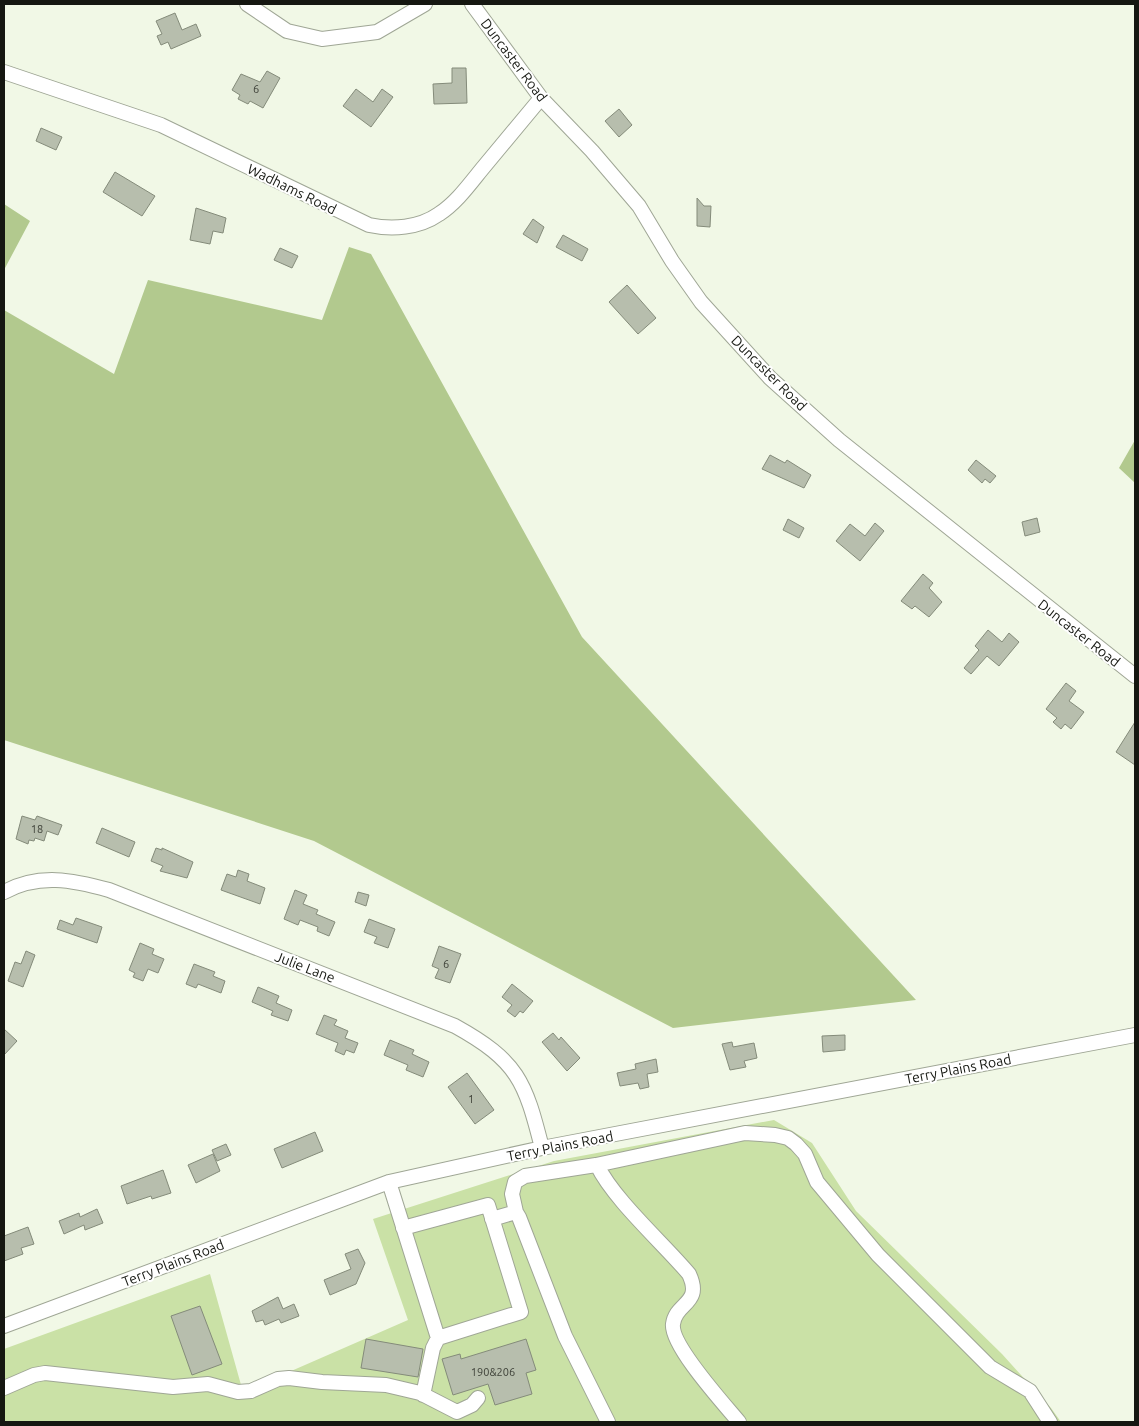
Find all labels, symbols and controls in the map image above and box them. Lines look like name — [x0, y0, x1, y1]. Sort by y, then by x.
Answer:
street label: Duncaster Road — [478, 15, 550, 105]
house number: 6 — [253, 83, 259, 95]
street label: Wadhams Road — [245, 161, 339, 217]
street label: Duncaster Road — [728, 332, 810, 414]
street label: Duncaster Road — [1035, 596, 1123, 670]
house number: 18 — [31, 823, 43, 835]
street label: Julie Lane — [273, 948, 337, 986]
house number: 6 — [443, 958, 449, 970]
street label: Terry Plains Road — [903, 1051, 1013, 1087]
house number: 1 — [468, 1093, 474, 1105]
street label: Terry Plains Road — [505, 1128, 615, 1164]
street label: Terry Plains Road — [120, 1236, 226, 1290]
house number: 190&206 — [471, 1366, 515, 1378]

